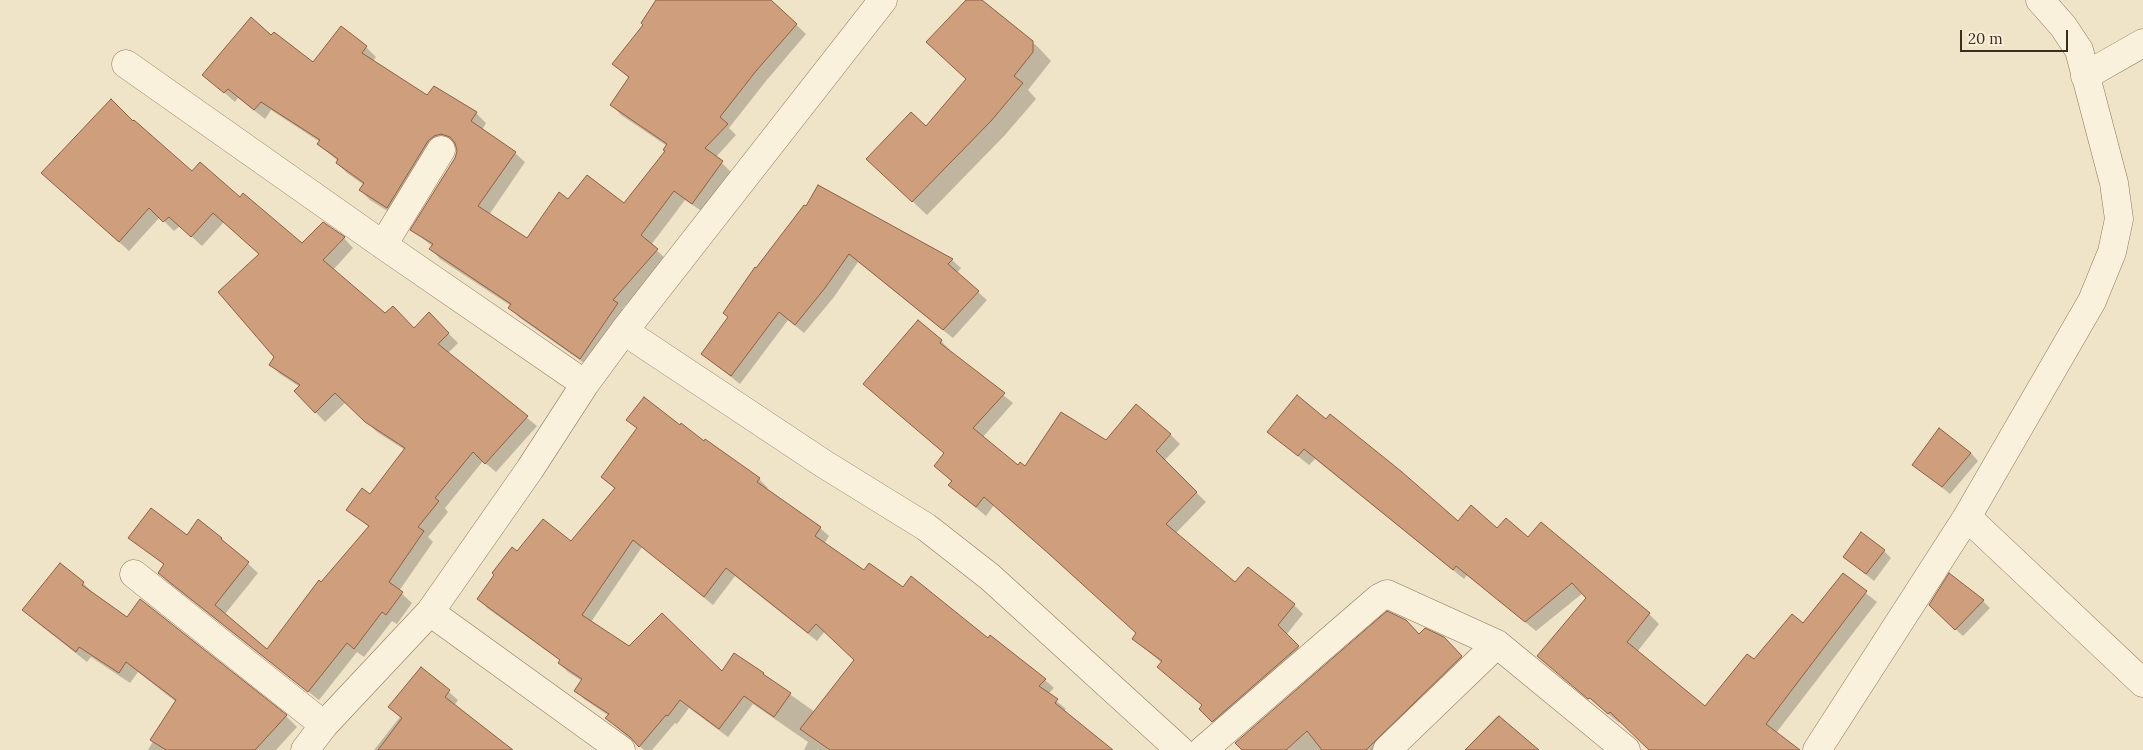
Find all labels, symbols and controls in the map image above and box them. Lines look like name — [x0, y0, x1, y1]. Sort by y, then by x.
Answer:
scale bar — [1963, 20, 2070, 52]
text: 20 m — [1968, 29, 2003, 48]

